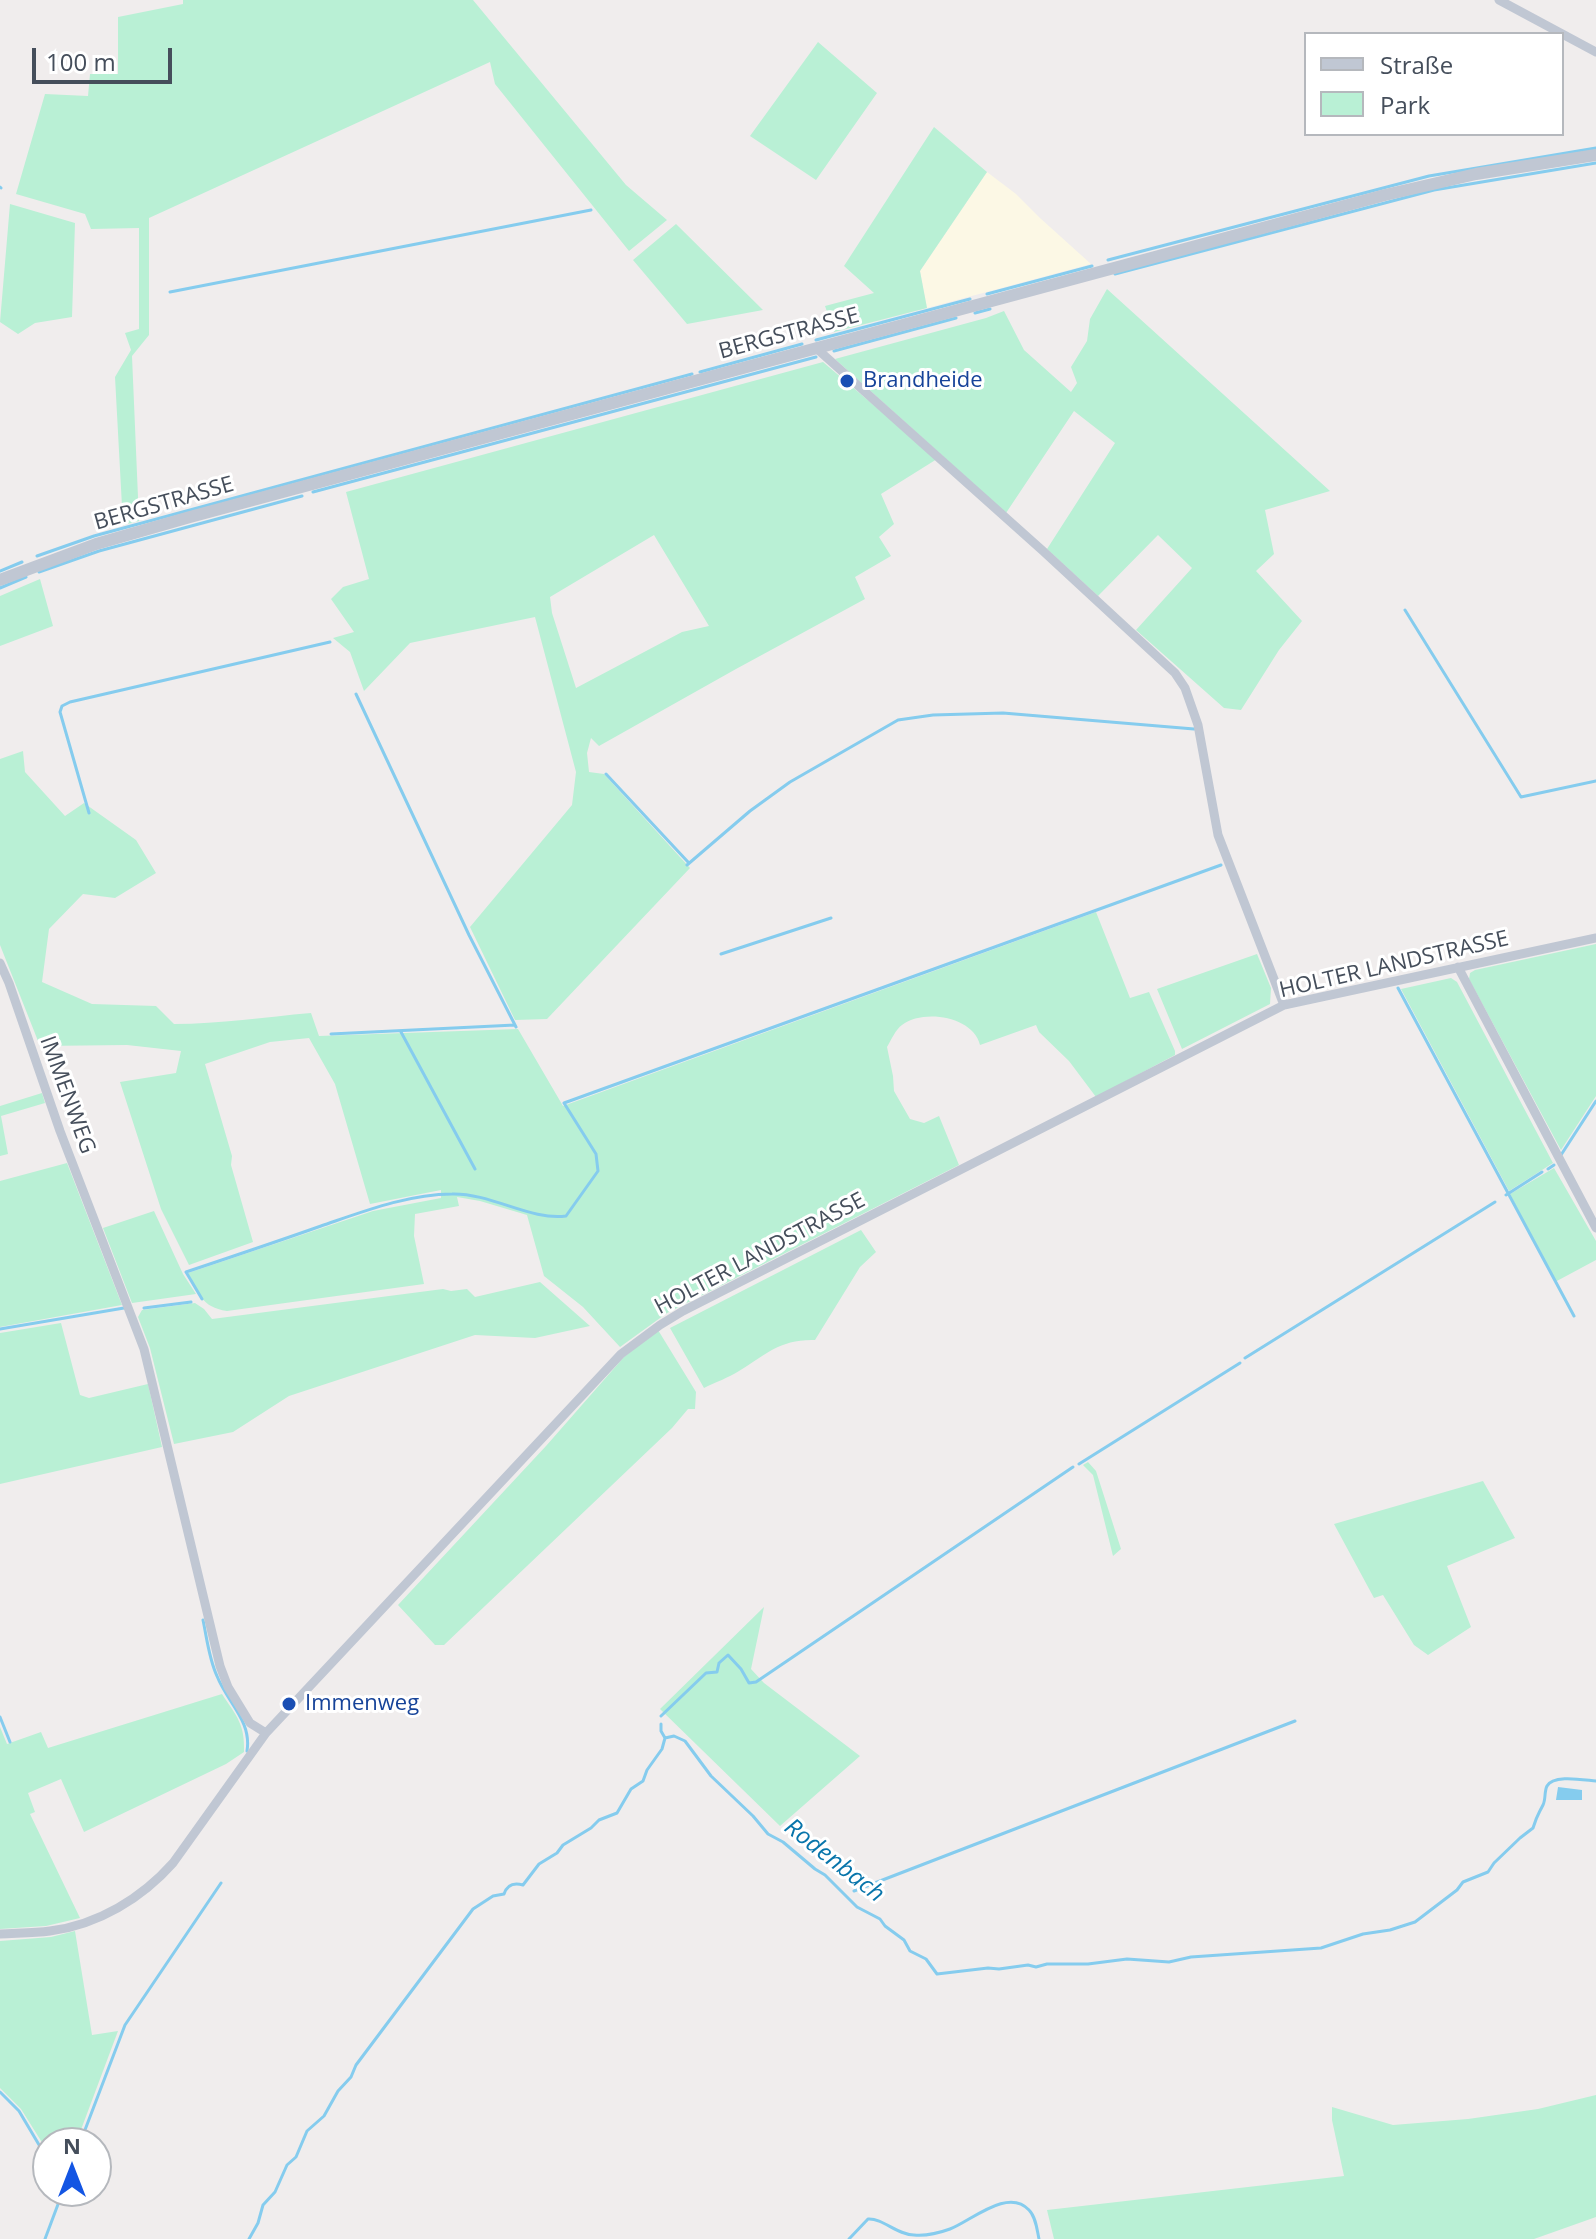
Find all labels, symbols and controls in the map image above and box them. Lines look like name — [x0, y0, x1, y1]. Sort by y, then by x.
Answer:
scale bar — [36, 32, 176, 82]
legend — [1304, 32, 1564, 136]
text: 100 m — [46, 45, 116, 78]
text: Straße — [1380, 48, 1453, 81]
text: Park — [1380, 88, 1430, 121]
street label: BERGSTRASSE — [716, 303, 862, 365]
place label: Brandheide — [863, 368, 983, 394]
marker: Brandheide — [838, 372, 856, 390]
street label: BERGSTRASSE — [91, 471, 237, 537]
street label: HOLTER LANDSTRASSE — [1277, 926, 1511, 1004]
street label: IMMENWEG — [34, 1033, 100, 1157]
street label: HOLTER LANDSTRASSE — [650, 1187, 870, 1321]
place label: Immenweg — [305, 1691, 419, 1717]
marker: Immenweg — [280, 1695, 298, 1713]
water label: Rodenbach — [778, 1813, 890, 1909]
north arrow — [32, 2127, 112, 2207]
text: N — [63, 2130, 81, 2160]

